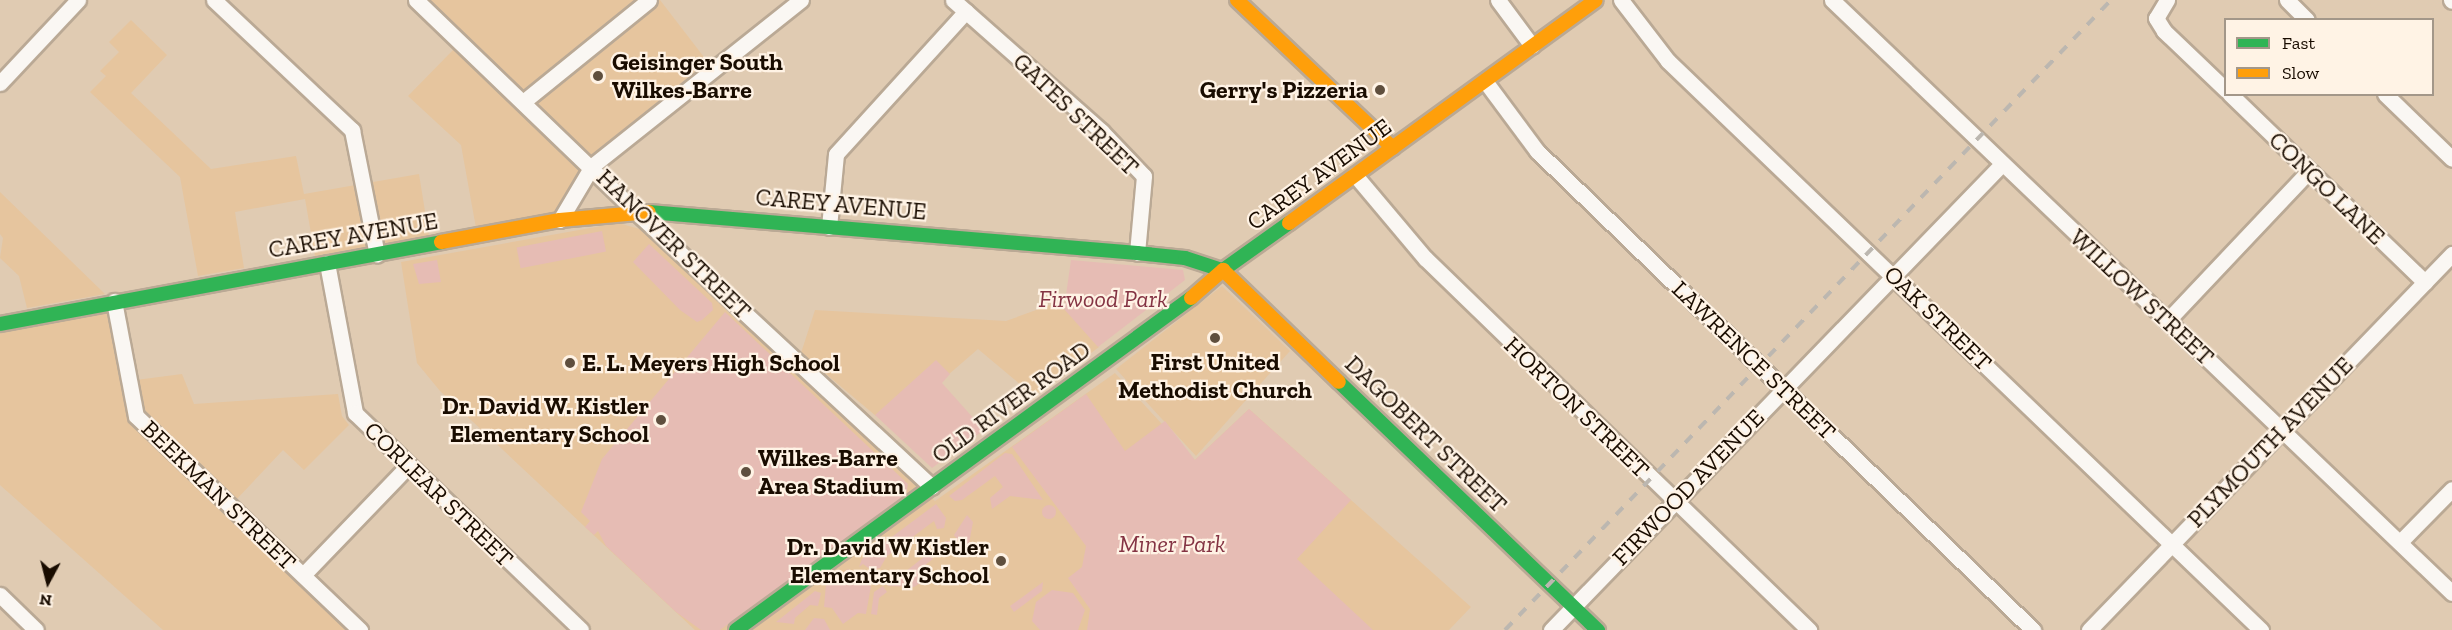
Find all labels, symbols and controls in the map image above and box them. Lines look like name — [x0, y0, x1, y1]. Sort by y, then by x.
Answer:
legend — [2224, 18, 2434, 96]
text: Fast — [2282, 32, 2315, 54]
street label: GATES STREET — [1007, 47, 1145, 181]
place label: Geisinger South Wilkes-Barre — [612, 48, 783, 104]
text: Slow — [2282, 62, 2319, 84]
marker: Geisinger South Wilkes-Barre — [589, 67, 607, 85]
place label: Gerry's Pizzeria — [1200, 76, 1368, 104]
marker: Gerry's Pizzeria — [1373, 83, 1387, 97]
street label: CAREY AVENUE — [1241, 112, 1397, 236]
street label: CONGO LANE — [2263, 126, 2391, 250]
street label: HANOVER STREET — [591, 163, 757, 325]
street label: CAREY AVENUE — [754, 182, 928, 226]
street label: CAREY AVENUE — [265, 206, 441, 264]
street label: WILLOW STREET — [2064, 223, 2220, 371]
street label: OAK STREET — [1878, 259, 1998, 377]
street label: LAWRENCE STREET — [1666, 274, 1842, 446]
park label: Firwood Park — [1038, 285, 1168, 313]
marker: First United Methodist Church — [1208, 331, 1222, 345]
street label: HORTON STREET — [1499, 331, 1655, 483]
street label: OLD RIVER ROAD — [926, 335, 1096, 469]
place label: First United Methodist Church — [1118, 348, 1312, 404]
place label: E. L. Meyers High School — [582, 349, 840, 377]
street label: DAGOBERT STREET — [1339, 349, 1513, 519]
street label: PLYMOUTH AVENUE — [2181, 350, 2359, 534]
marker: E. L. Meyers High School — [563, 356, 577, 370]
place label: Dr. David W. Kistler Elementary School — [441, 392, 649, 448]
street label: FIRWOOD AVENUE — [1606, 403, 1770, 571]
marker: Dr. David W. Kistler Elementary School — [654, 413, 668, 427]
street label: BEEKMAN STREET — [136, 414, 302, 576]
street label: CORLEAR STREET — [358, 416, 520, 572]
place label: Wilkes-Barre Area Stadium — [758, 444, 904, 500]
marker: Wilkes-Barre Area Stadium — [739, 465, 753, 479]
park label: Miner Park — [1119, 530, 1225, 558]
place label: Dr. David W Kistler Elementary School — [785, 533, 989, 589]
north arrow — [18, 552, 78, 612]
marker: Dr. David W Kistler Elementary School — [994, 554, 1008, 568]
text: N — [39, 590, 53, 611]

